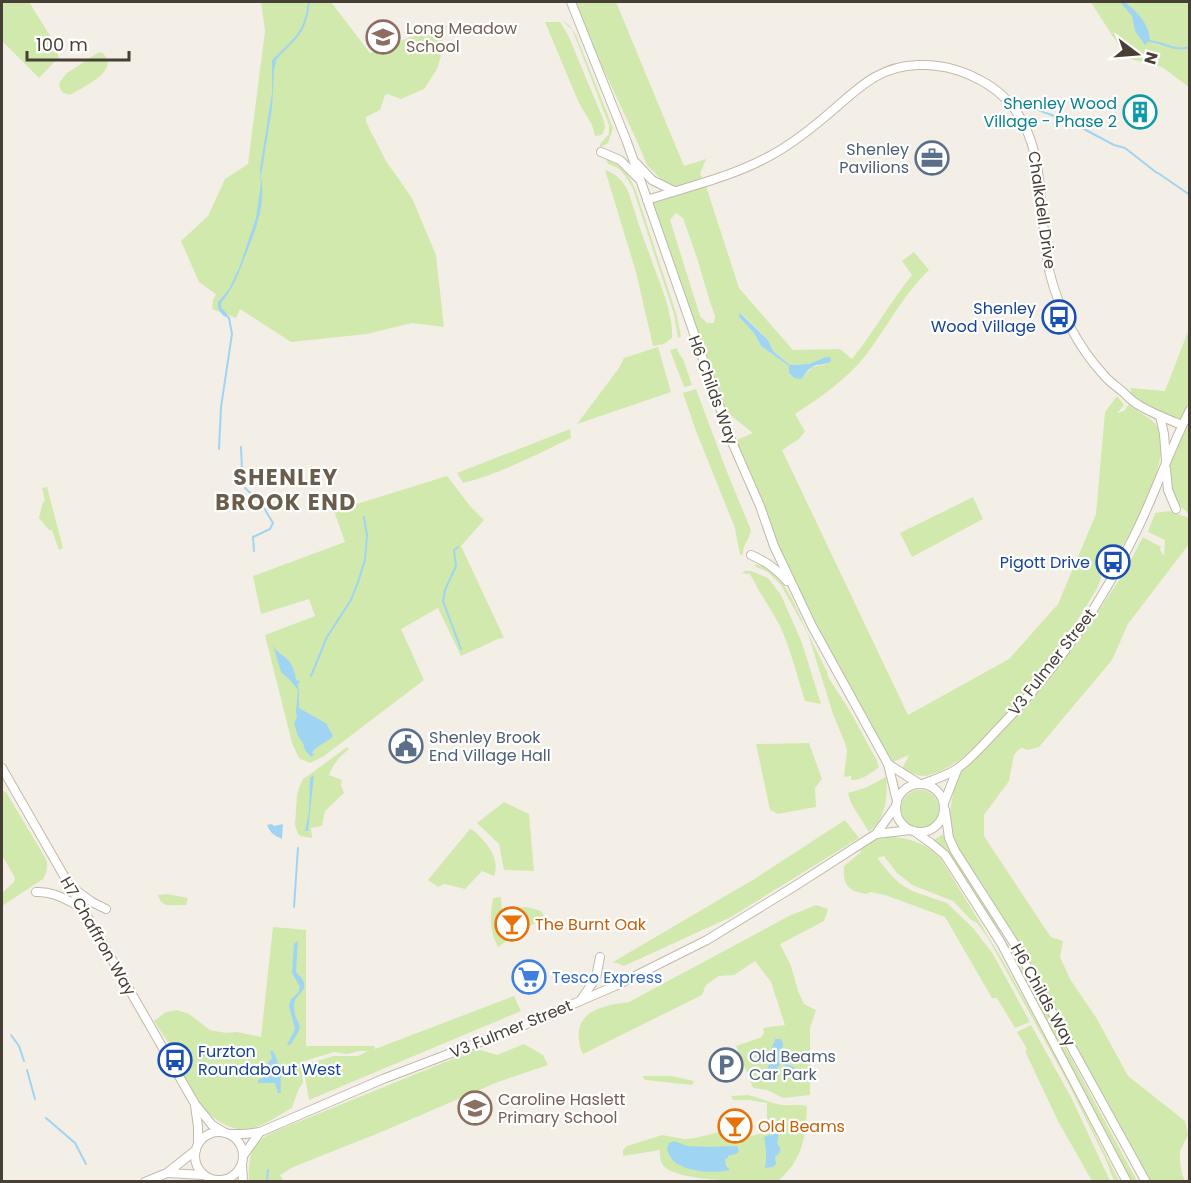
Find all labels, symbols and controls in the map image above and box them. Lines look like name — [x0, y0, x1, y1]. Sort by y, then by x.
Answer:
place label: Long Meadow School — [406, 17, 517, 58]
school or university icon: Long Meadow School — [365, 19, 401, 55]
scale bar — [27, 24, 129, 62]
north arrow — [1107, 24, 1167, 84]
text: 100 m — [36, 32, 88, 57]
text: N — [1138, 49, 1164, 67]
place label: Shenley Wood Village - Phase 2 — [983, 92, 1117, 133]
building icon: Shenley Wood Village - Phase 2 — [1122, 94, 1158, 130]
place label: Shenley Pavilions — [839, 138, 909, 179]
office icon: Shenley Pavilions — [914, 140, 950, 176]
street label: Chalkdell Drive — [1022, 150, 1062, 270]
place label: Shenley Wood Village — [931, 297, 1036, 338]
bus stop icon: Shenley Wood Village — [1041, 299, 1077, 335]
street label: H6 Childs Way — [683, 332, 743, 448]
district label: SHENLEY BROOK END — [215, 462, 357, 518]
bus stop icon: Pigott Drive — [1095, 544, 1131, 580]
place label: Pigott Drive — [1000, 551, 1090, 574]
street label: V3 Fulmer Street — [1003, 603, 1101, 720]
place label: Shenley Brook End Village Hall — [429, 726, 551, 767]
public building icon: Shenley Brook End Village Hall — [388, 728, 424, 764]
street label: H7 Chaffron Way — [54, 872, 142, 1000]
bar icon: The Burnt Oak — [494, 906, 530, 942]
place label: The Burnt Oak — [535, 913, 647, 936]
street label: H6 Childs Way — [1005, 939, 1081, 1051]
supermarket icon: Tesco Express — [511, 959, 547, 995]
place label: Tesco Express — [552, 966, 662, 989]
street label: V3 Fulmer Street — [446, 994, 576, 1064]
place label: Furzton Roundabout West — [198, 1040, 341, 1081]
bus stop icon: Furzton Roundabout West — [157, 1042, 193, 1078]
place label: Old Beams Car Park — [749, 1045, 836, 1086]
parking icon: Old Beams Car Park — [708, 1047, 744, 1083]
place label: Caroline Haslett Primary School — [498, 1088, 626, 1129]
school or university icon: Caroline Haslett Primary School — [457, 1090, 493, 1126]
bar icon: Old Beams — [717, 1108, 753, 1144]
place label: Old Beams — [758, 1115, 845, 1138]

